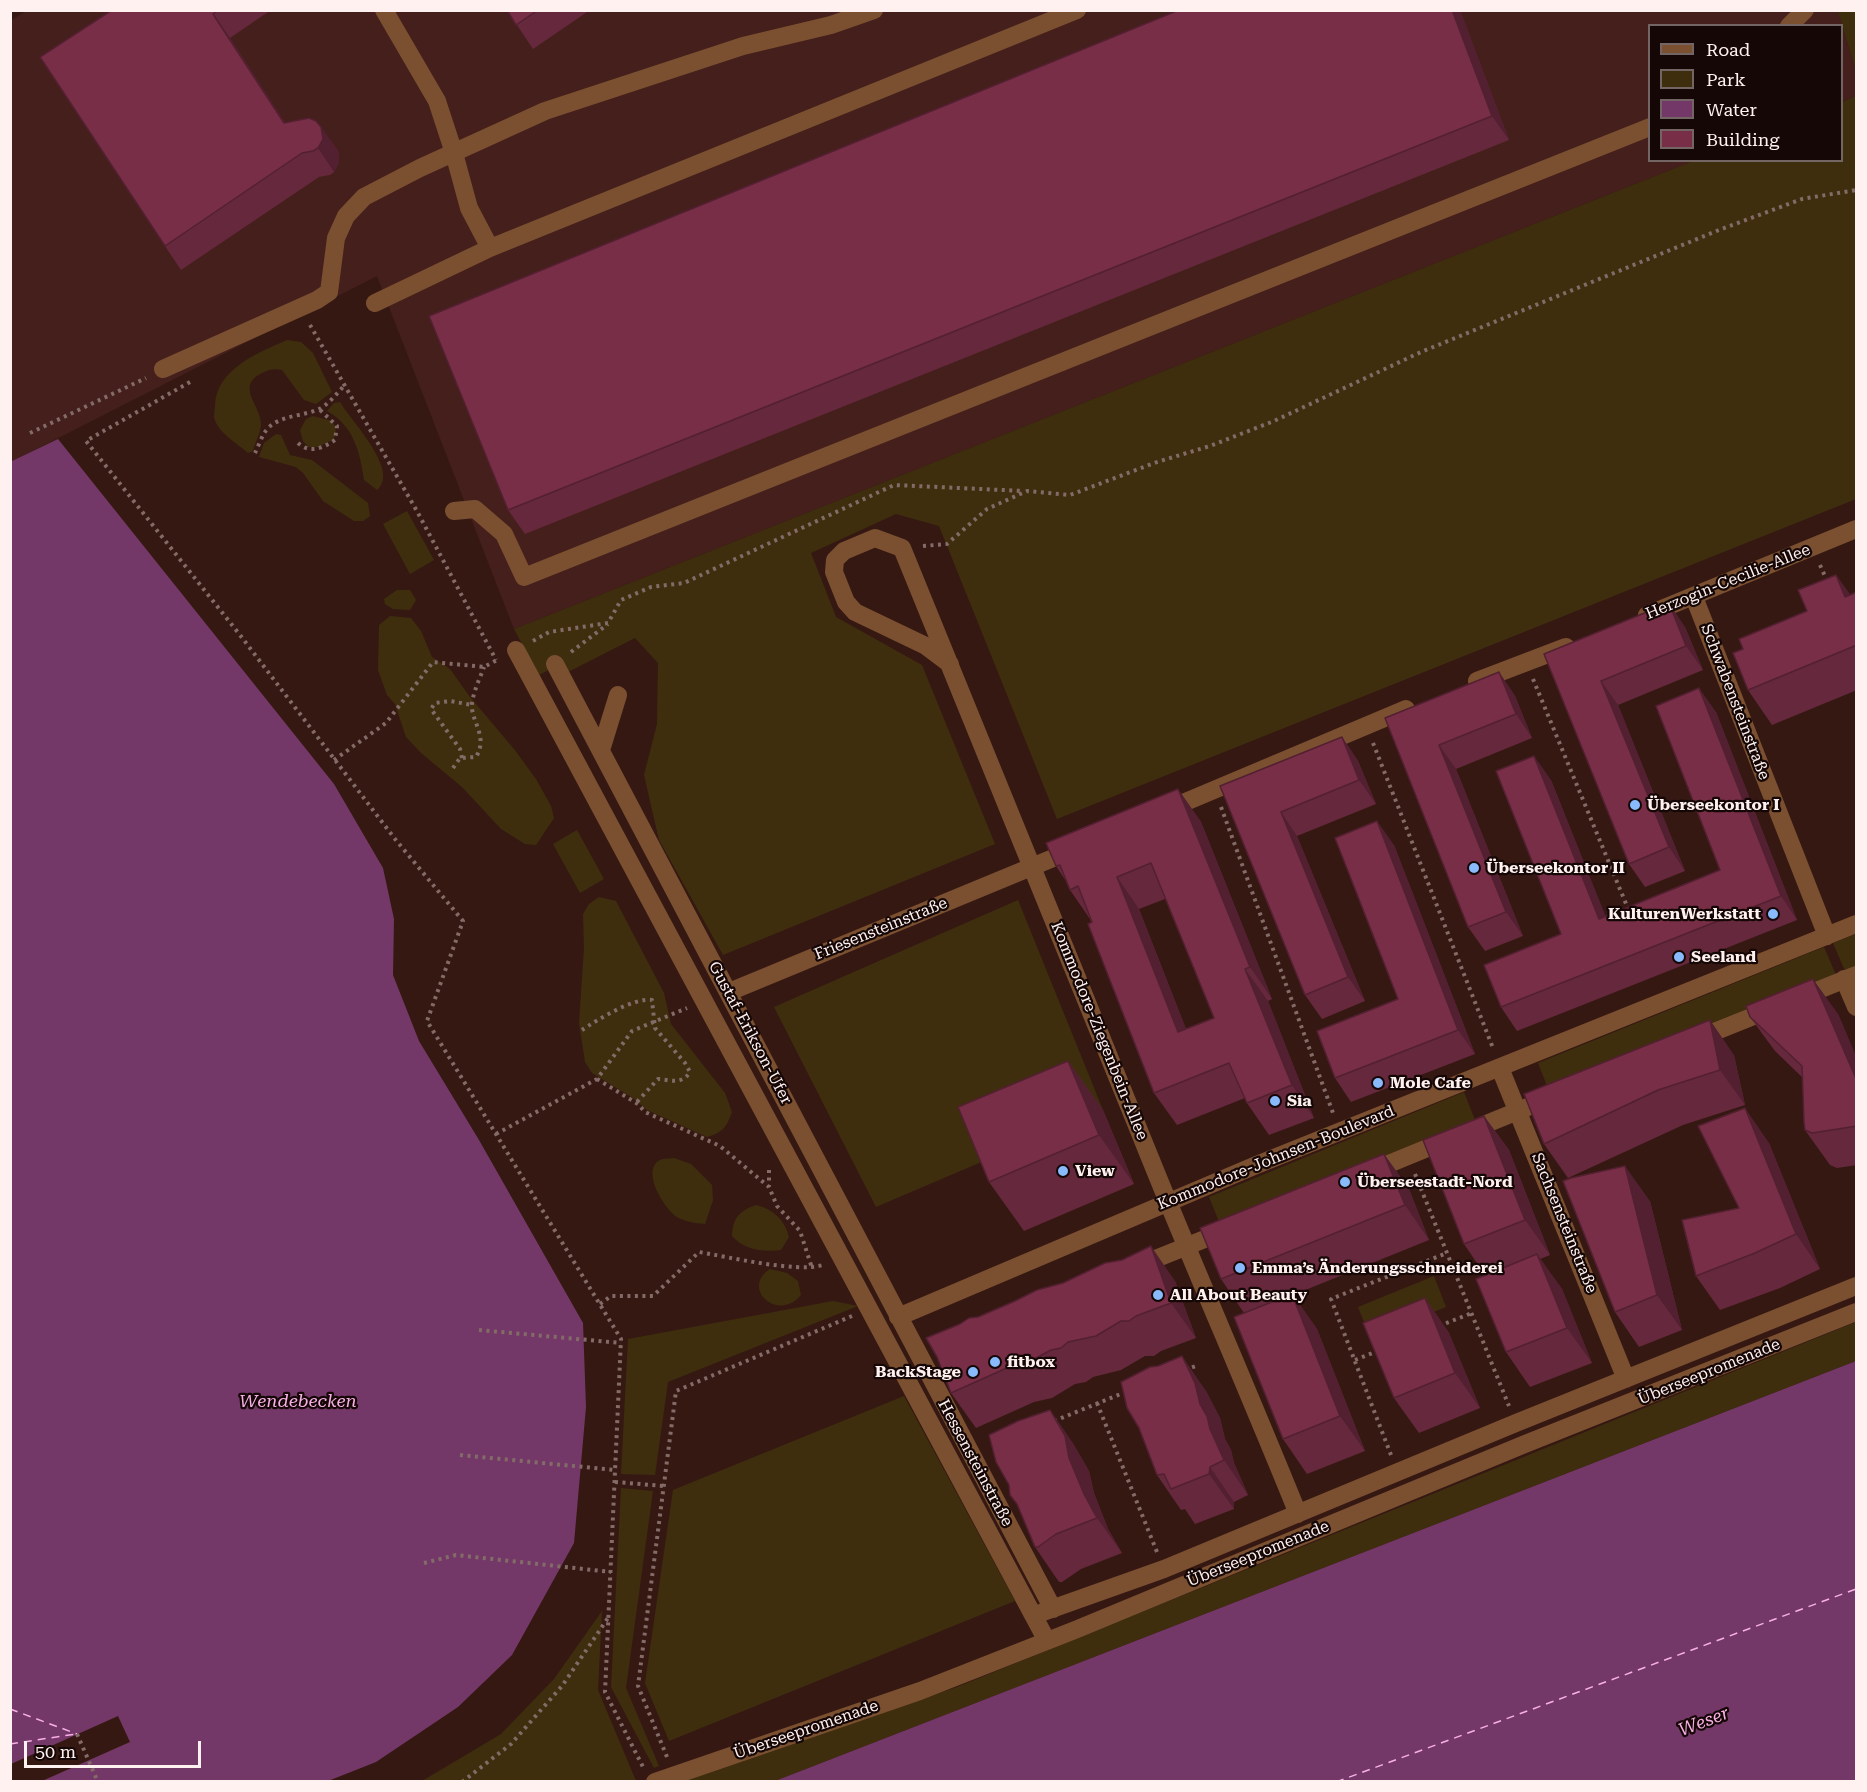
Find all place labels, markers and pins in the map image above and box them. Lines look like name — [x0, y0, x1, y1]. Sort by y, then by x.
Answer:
place label: Überseekontor I — [1647, 795, 1780, 815]
marker: Überseekontor I — [1628, 798, 1642, 812]
place label: Überseekontor II — [1486, 858, 1625, 878]
marker: Überseekontor II — [1467, 861, 1481, 875]
place label: KulturenWerkstatt — [1608, 904, 1761, 924]
marker: KulturenWerkstatt — [1766, 907, 1780, 921]
place label: Seeland — [1691, 947, 1756, 967]
marker: Seeland — [1672, 950, 1686, 964]
place label: Mole Cafe — [1390, 1073, 1471, 1093]
marker: Mole Cafe — [1371, 1076, 1385, 1090]
place label: Sia — [1287, 1091, 1312, 1111]
marker: Sia — [1268, 1094, 1282, 1108]
place label: View — [1075, 1161, 1115, 1181]
marker: View — [1056, 1164, 1070, 1178]
place label: Überseestadt-Nord — [1357, 1172, 1513, 1192]
marker: Überseestadt-Nord — [1338, 1175, 1352, 1189]
place label: Emma’s Änderungsschneiderei — [1252, 1258, 1503, 1278]
marker: Emma’s Änderungsschneiderei — [1233, 1261, 1247, 1275]
place label: All About Beauty — [1170, 1285, 1307, 1305]
marker: All About Beauty — [1151, 1288, 1165, 1302]
place label: fitbox — [1007, 1352, 1055, 1372]
marker: fitbox — [988, 1355, 1002, 1369]
place label: BackStage — [875, 1362, 961, 1382]
marker: BackStage — [966, 1365, 980, 1379]

